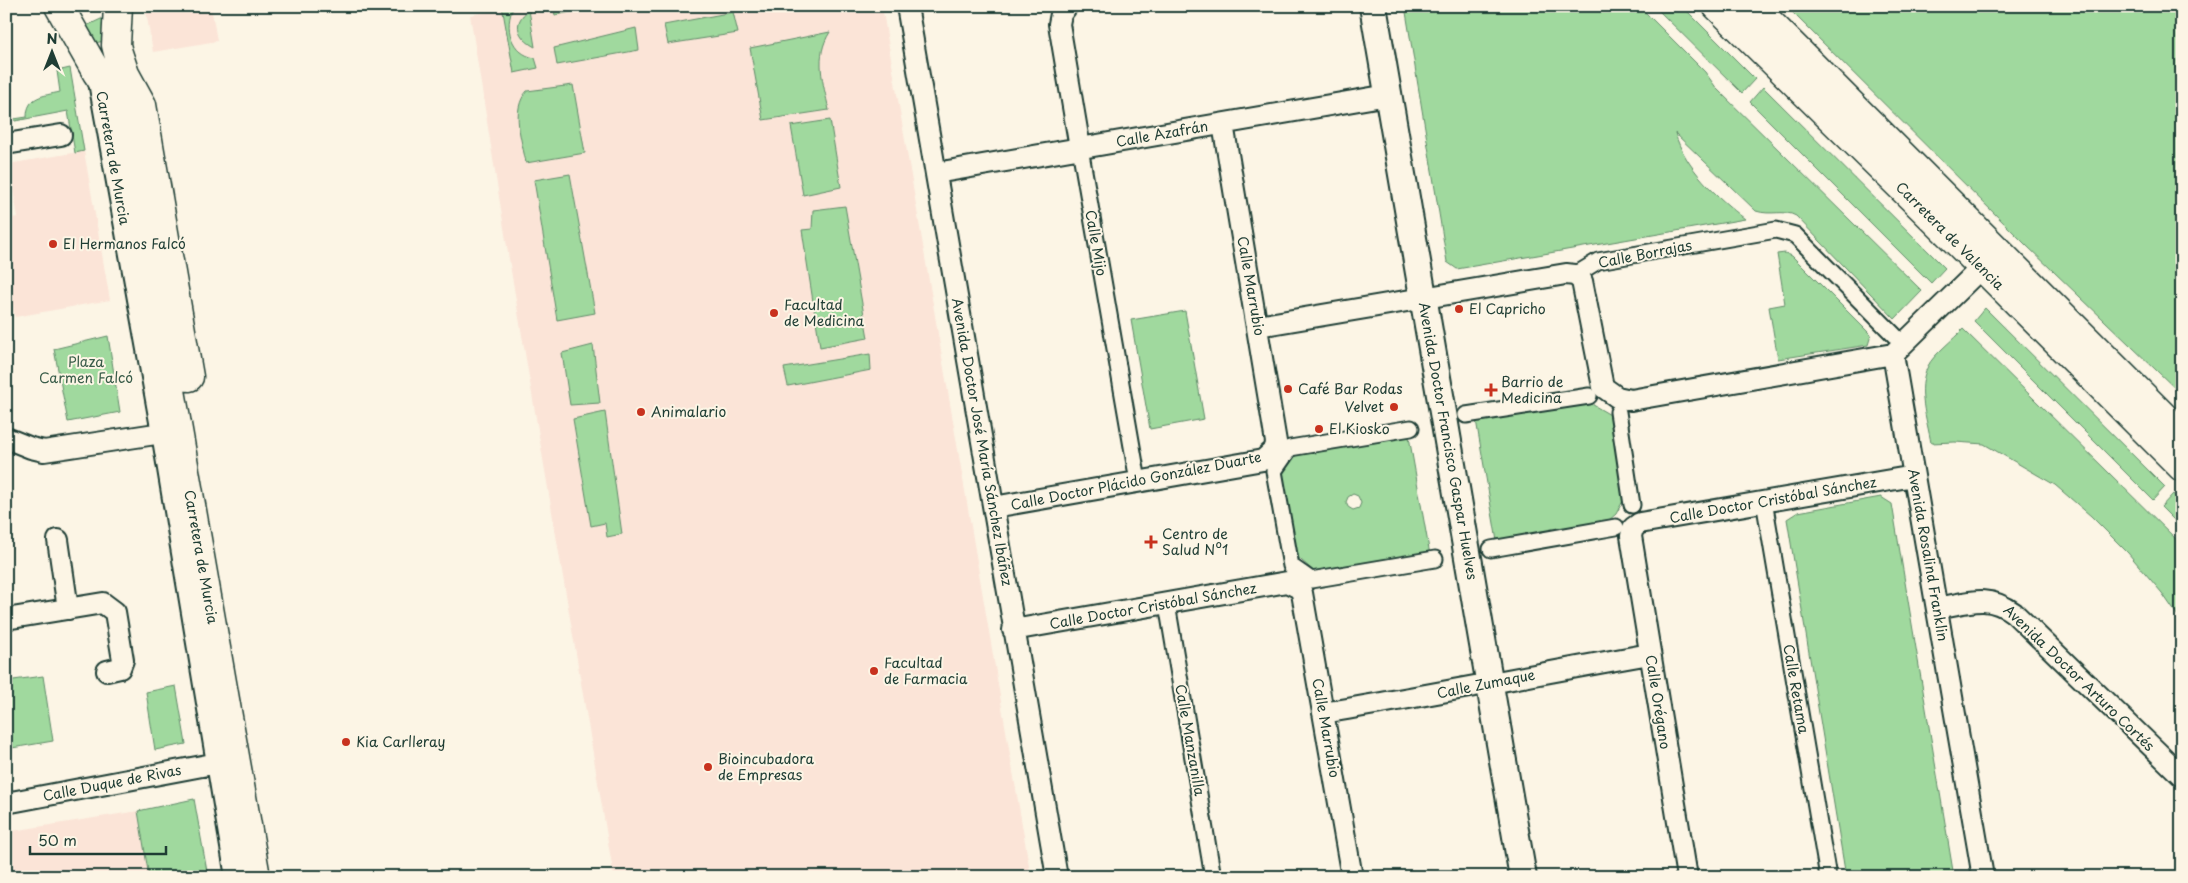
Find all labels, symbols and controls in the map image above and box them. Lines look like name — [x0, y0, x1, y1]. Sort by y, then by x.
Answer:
north arrow — [28, 28, 78, 78]
text: N — [46, 28, 58, 49]
street label: Carretera de Murcia — [91, 89, 136, 227]
street label: Calle Azafrán — [1114, 115, 1210, 152]
street label: Carretera de Valencia — [1891, 177, 2010, 295]
street label: Calle Mijo — [1080, 208, 1113, 278]
place label: EI Hermanos Falcó — [63, 233, 186, 254]
street label: Calle Borrajas — [1596, 234, 1694, 273]
street label: Calle Marrubio — [1232, 235, 1271, 337]
marker: EI Hermanos Falcó — [47, 238, 59, 250]
place label: Facultad de Medicina — [784, 294, 865, 331]
street label: Avenida Doctor José María Sánchez Ibáñez — [947, 296, 1018, 588]
place label: El Capricho — [1469, 298, 1546, 319]
street label: Avenida Doctor Francisco Gaspar Huelves — [1414, 300, 1483, 581]
marker: El Capricho — [1453, 303, 1465, 315]
marker: Facultad de Medicina — [768, 307, 780, 319]
park label: Plaza Carmen Falcó — [39, 351, 133, 388]
place label: Barrio de Medicina — [1501, 371, 1564, 408]
place label: Café Bar Rodas — [1298, 378, 1403, 399]
marker: Café Bar Rodas — [1282, 383, 1294, 395]
marker: Barrio de Medicina — [1485, 384, 1497, 396]
place label: Velvet — [1345, 396, 1384, 417]
place label: Animalario — [651, 401, 726, 422]
marker: Velvet — [1388, 401, 1400, 413]
marker: Animalario — [635, 406, 647, 418]
place label: El Kiosko — [1329, 418, 1390, 439]
marker: El Kiosko — [1313, 423, 1325, 435]
street label: Calle Doctor Plácido González Duarte — [1009, 446, 1263, 515]
street label: Avenida Rosalind Franklin — [1903, 467, 1954, 643]
street label: Calle Doctor Cristóbal Sánchez — [1668, 471, 1878, 528]
street label: Carretera de Murcia — [179, 488, 224, 626]
place label: Centro de Salud Nº1 — [1162, 523, 1228, 560]
marker: Centro de Salud Nº1 — [1144, 535, 1158, 549]
street label: Calle Doctor Cristóbal Sánchez — [1048, 577, 1258, 634]
street label: Avenida Doctor Arturo Cortés — [1999, 600, 2160, 756]
street label: Calle Retama — [1778, 643, 1815, 735]
place label: Facultad de Farmacia — [884, 652, 968, 689]
street label: Calle Orégano — [1641, 653, 1676, 751]
street label: Calle Zumaque — [1435, 664, 1537, 703]
marker: Facultad de Farmacia — [868, 665, 880, 677]
street label: Calle Marrubio — [1307, 677, 1346, 779]
street label: Calle Manzanilla — [1170, 682, 1211, 798]
place label: Kia Carlleray — [356, 731, 446, 752]
marker: Kia Carlleray — [340, 736, 352, 748]
place label: Bioincubadora de Empresas — [718, 748, 814, 785]
street label: Calle Duque de Rivas — [41, 759, 183, 806]
marker: Bioincubadora de Empresas — [702, 761, 714, 773]
scale bar — [30, 823, 166, 855]
text: 50 m — [38, 828, 77, 851]

